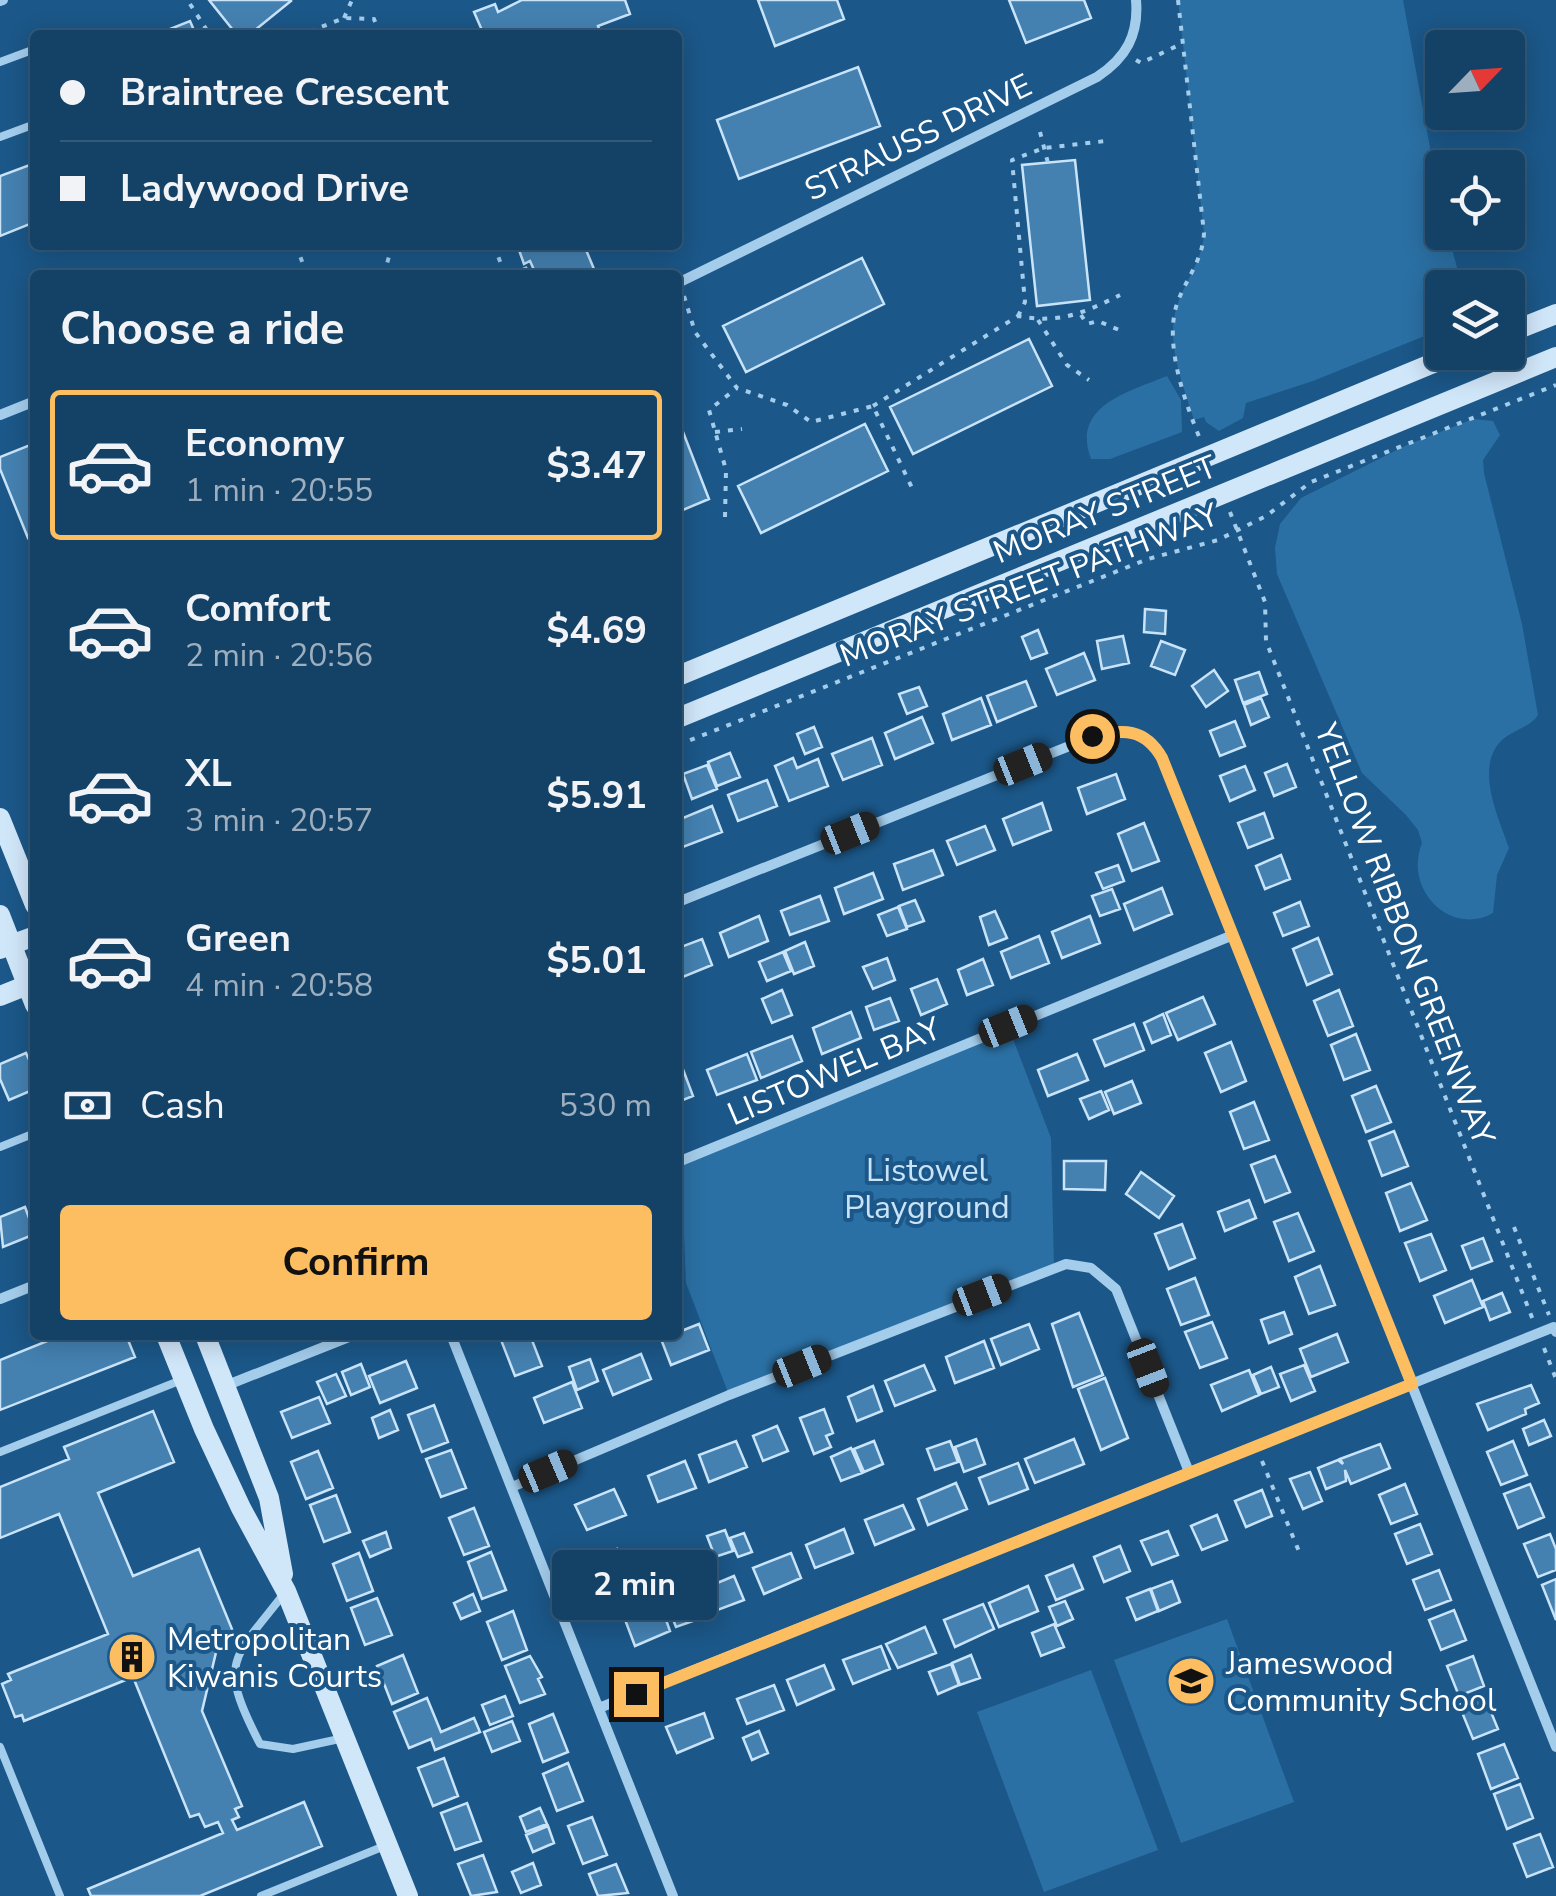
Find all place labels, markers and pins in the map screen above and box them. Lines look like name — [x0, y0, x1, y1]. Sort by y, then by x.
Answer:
place label: Metropolitan Kiwanis Courts — [167, 1618, 382, 1698]
building icon: Metropolitan Kiwanis Courts — [106, 1631, 158, 1683]
place label: Jameswood Community School — [1225, 1642, 1497, 1722]
school or university icon: Jameswood Community School — [1165, 1655, 1217, 1707]

